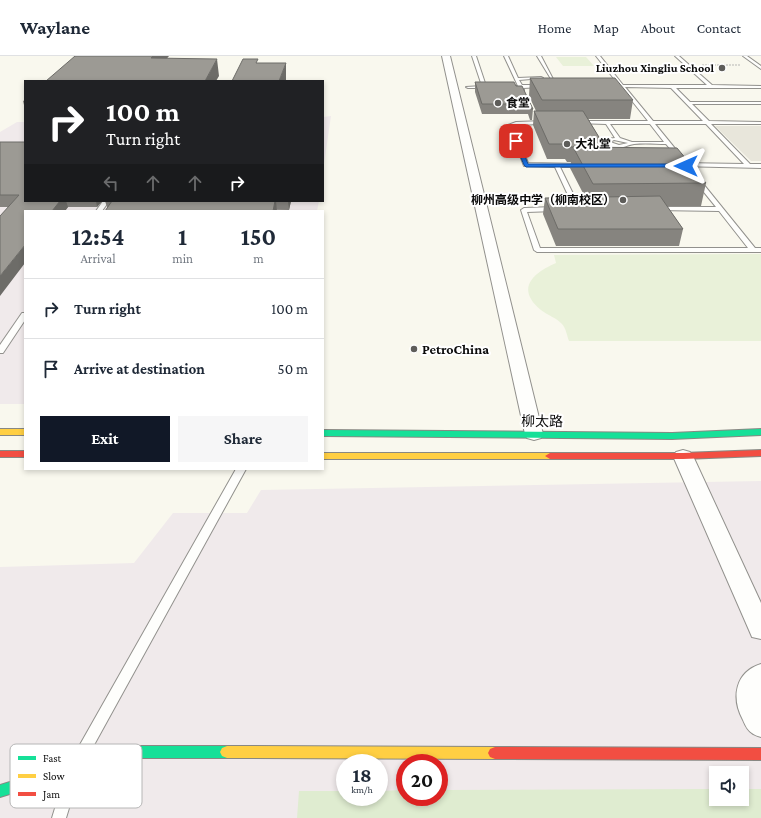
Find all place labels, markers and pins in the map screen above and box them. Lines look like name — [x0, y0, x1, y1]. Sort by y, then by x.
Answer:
place label: Liuzhou Xingliu School — [596, 61, 715, 75]
marker: Liuzhou Xingliu School — [717, 63, 727, 73]
place label: 食堂 — [506, 96, 530, 110]
marker: 食堂 — [493, 98, 503, 108]
pin — [499, 124, 533, 158]
place label: 大礼堂 — [575, 137, 611, 151]
marker: 大礼堂 — [562, 139, 572, 149]
place label: 柳州高级中学（柳南校区） — [471, 193, 615, 207]
marker: 柳州高级中学（柳南校区） — [618, 195, 628, 205]
place label: PetroChina — [422, 341, 489, 357]
marker: PetroChina — [409, 344, 419, 354]

